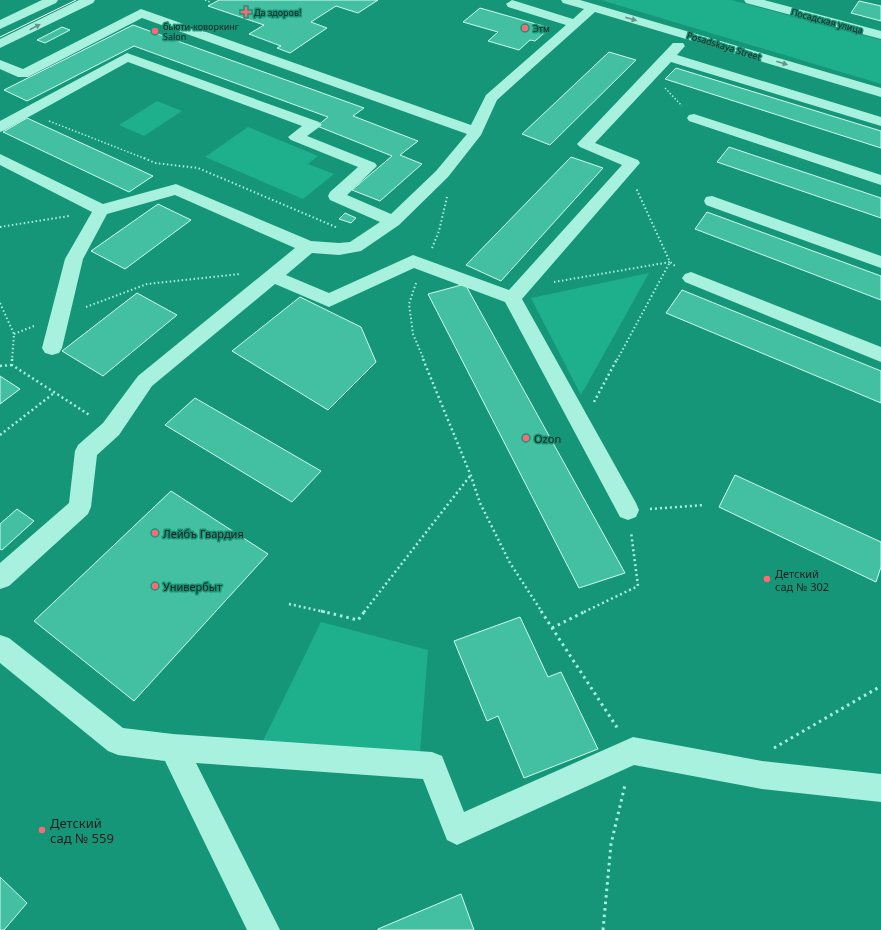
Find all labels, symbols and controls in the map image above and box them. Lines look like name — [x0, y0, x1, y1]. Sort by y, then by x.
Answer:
street label: Посадская улица — [790, 5, 864, 37]
place label: Да здоров! — [254, 6, 301, 19]
marker: Да здоров! — [241, 7, 251, 17]
one-way arrow — [625, 16, 637, 22]
place label: бьюти-коворкинг Salon — [163, 20, 239, 43]
place label: Этм — [533, 22, 550, 35]
marker: Этм — [520, 23, 530, 33]
one-way arrow — [29, 24, 41, 30]
marker: бьюти-коворкинг Salon — [150, 26, 160, 36]
street label: Posadskaya Street — [685, 29, 763, 64]
one-way arrow — [777, 60, 789, 66]
place label: Ozon — [534, 431, 561, 446]
marker: Ozon — [521, 433, 531, 443]
place label: Лейбъ Гвардия — [163, 526, 244, 541]
marker: Лейбъ Гвардия — [150, 528, 160, 538]
place label: Детский сад № 302 — [775, 566, 829, 594]
marker: Детский сад № 302 — [762, 574, 772, 584]
place label: Универбыт — [163, 579, 222, 594]
marker: Универбыт — [150, 581, 160, 591]
place label: Детский сад № 559 — [50, 814, 114, 847]
marker: Детский сад № 559 — [37, 825, 47, 835]

